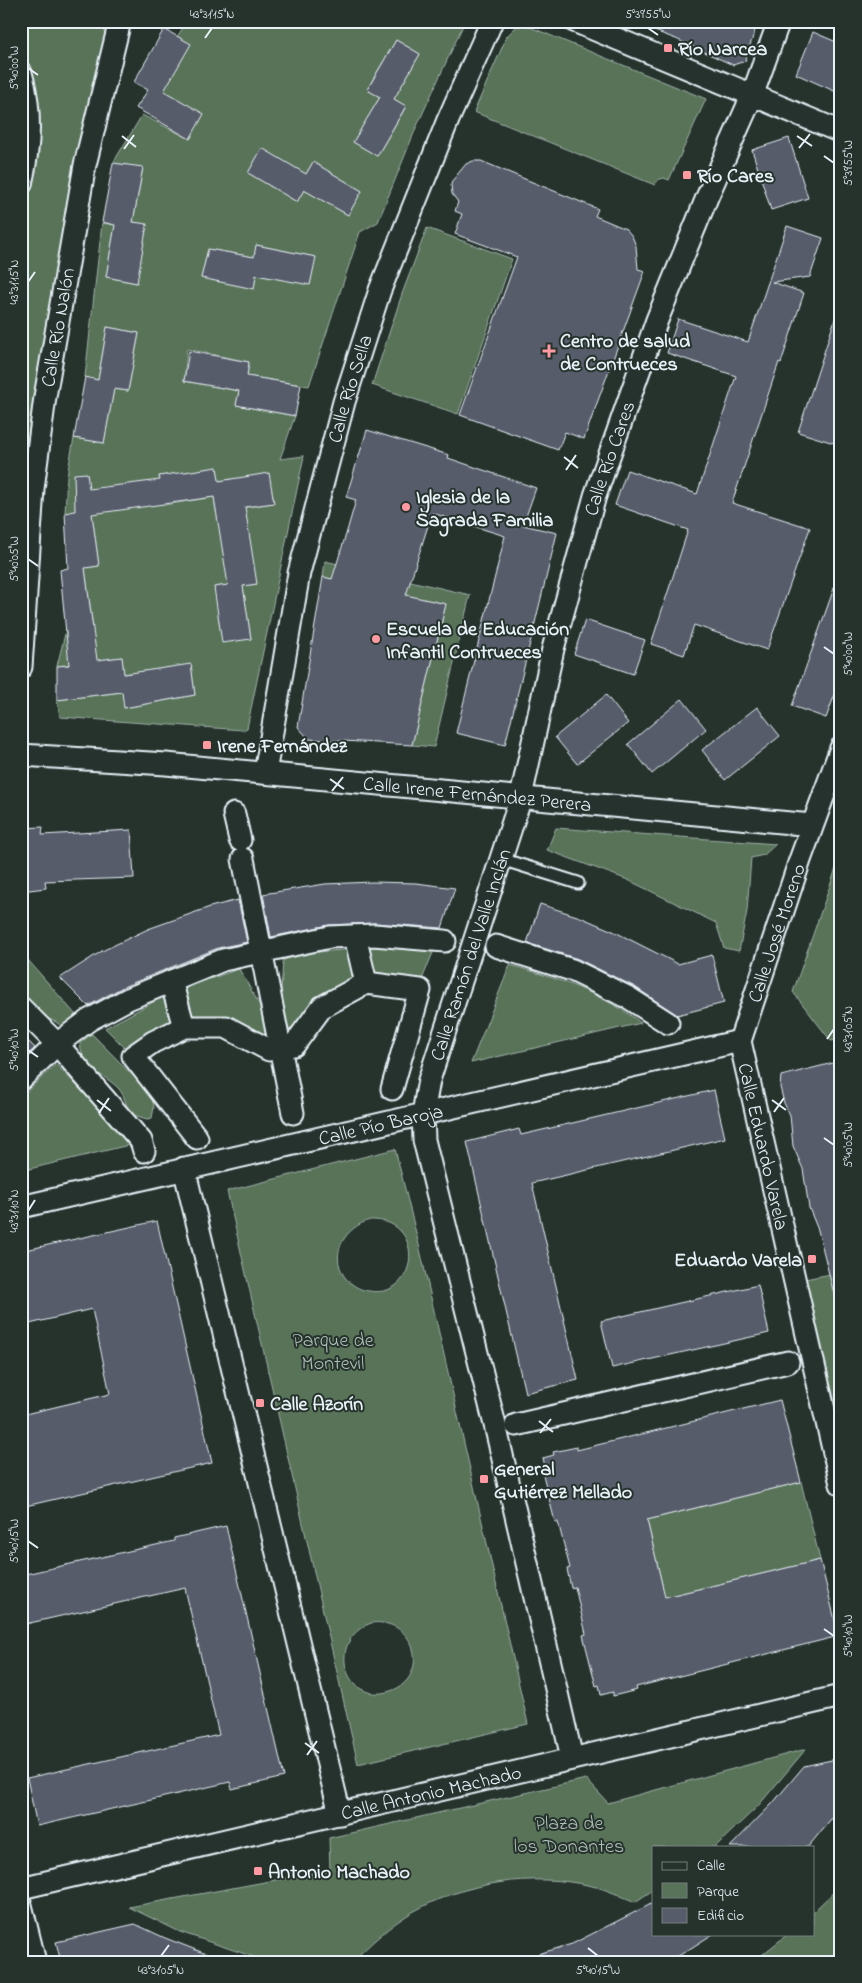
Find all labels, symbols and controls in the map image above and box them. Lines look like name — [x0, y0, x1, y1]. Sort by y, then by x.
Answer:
text: 43°31'15"N — [190, 6, 234, 24]
text: 5°39'55"W — [625, 6, 671, 24]
place label: Río Narcea — [678, 36, 767, 65]
marker: Río Narcea — [662, 42, 674, 54]
text: 5°40'00"W — [6, 46, 24, 90]
text: 5°39'55"W — [840, 140, 858, 186]
place label: Río Cares — [697, 163, 774, 192]
marker: Río Cares — [681, 169, 693, 181]
text: 43°31'15"N — [6, 260, 24, 304]
street label: Calle Río Nalón — [35, 266, 84, 390]
place label: Centro de salud de Contrueces — [560, 328, 691, 380]
street label: Calle Río Sella — [322, 331, 382, 447]
marker: Centro de salud de Contrueces — [542, 344, 556, 358]
street label: Calle Río Cares — [578, 398, 644, 519]
place label: Iglesia de la Sagrada Familia — [416, 484, 554, 537]
marker: Iglesia de la Sagrada Familia — [400, 501, 412, 513]
text: 5°40'05"W — [6, 536, 24, 582]
place label: Escuela de Educación Infantil Contrueces — [386, 616, 569, 668]
text: 5°40'00"W — [840, 632, 858, 676]
marker: Escuela de Educación Infantil Contrueces — [370, 633, 382, 645]
place label: Irene Fernández — [217, 733, 348, 762]
marker: Irene Fernández — [201, 739, 213, 751]
street label: Calle Irene Fernández Perera — [362, 771, 593, 821]
street label: Calle Ramón del Valle Inclán — [424, 845, 520, 1065]
street label: Calle José Moreno — [742, 860, 815, 1007]
text: 43°31'05"N — [840, 1006, 858, 1052]
text: 5°40'10"W — [6, 1029, 24, 1071]
street label: Calle Eduardo Varela — [728, 1060, 795, 1233]
street label: Calle Pío Baroja — [316, 1098, 446, 1155]
text: 5°40'05"W — [840, 1122, 858, 1168]
text: 43°31'10"N — [6, 1189, 24, 1233]
place label: Eduardo Varela — [674, 1247, 802, 1276]
marker: Eduardo Varela — [806, 1253, 818, 1265]
park label: Parque de Montevil — [292, 1327, 374, 1379]
place label: Calle Azorín — [270, 1391, 363, 1420]
marker: Calle Azorín — [254, 1397, 266, 1409]
place label: General Gutiérrez Mellado — [494, 1456, 632, 1508]
marker: General Gutiérrez Mellado — [478, 1473, 490, 1485]
text: 5°40'15"W — [6, 1519, 24, 1563]
text: 5°40'10"W — [840, 1615, 858, 1657]
street label: Calle Antonio Machado — [338, 1759, 525, 1830]
park label: Plaza de los Donantes — [514, 1810, 624, 1862]
legend — [652, 1846, 814, 1936]
text: Calle — [697, 1855, 725, 1877]
place label: Antonio Machado — [268, 1859, 410, 1888]
marker: Antonio Machado — [252, 1865, 264, 1877]
text: Parque — [697, 1881, 739, 1903]
text: Edificio — [697, 1905, 744, 1927]
text: 43°31'05"N — [138, 1962, 184, 1980]
text: 5°40'15"W — [576, 1962, 620, 1980]

